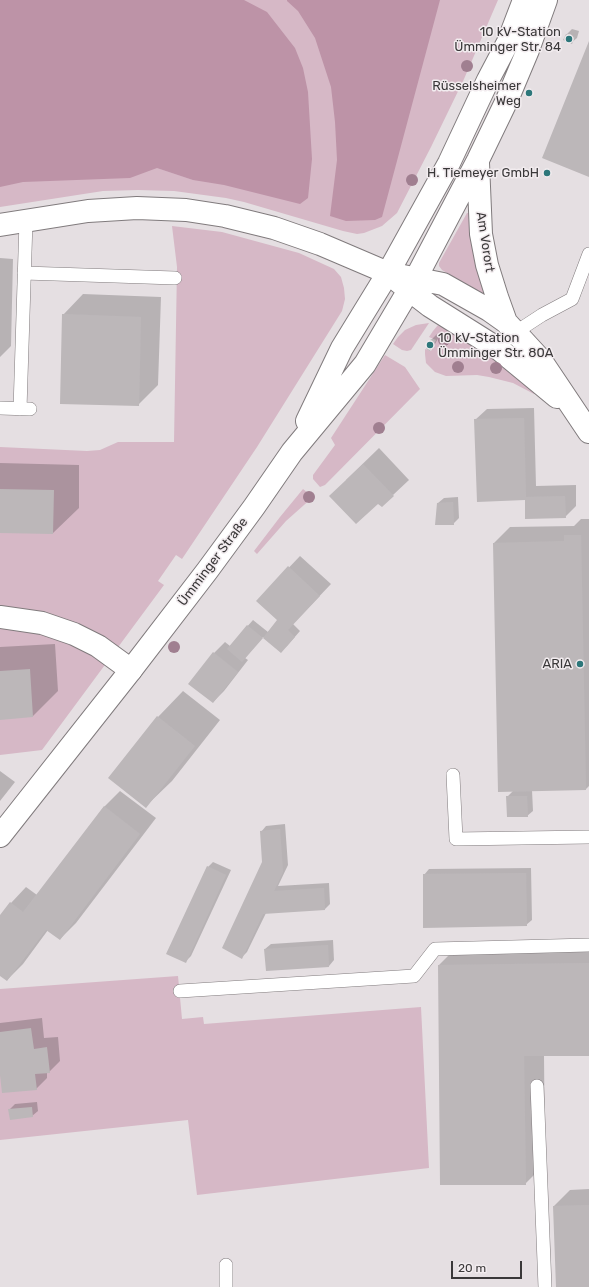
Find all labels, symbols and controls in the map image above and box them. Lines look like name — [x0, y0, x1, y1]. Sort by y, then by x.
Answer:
place label: 10 kV-Station Ümminger Str. 84 — [454, 24, 561, 55]
marker: 10 kV-Station Ümminger Str. 84 — [564, 34, 574, 44]
place label: Rüsselsheimer Weg — [432, 78, 521, 109]
marker: Rüsselsheimer Weg — [524, 88, 534, 98]
place label: H. Tiemeyer GmbH — [427, 165, 539, 181]
marker: H. Tiemeyer GmbH — [542, 168, 552, 178]
street label: Am Vorort — [473, 211, 497, 273]
place label: 10 kV-Station Ümminger Str. 80A — [438, 330, 553, 361]
marker: 10 kV-Station Ümminger Str. 80A — [425, 340, 435, 350]
street label: Ümminger Straße — [175, 515, 251, 609]
place label: ARIA — [543, 656, 572, 672]
marker: ARIA — [575, 659, 585, 669]
scale bar — [453, 1253, 524, 1279]
text: 20 m — [458, 1261, 486, 1275]

